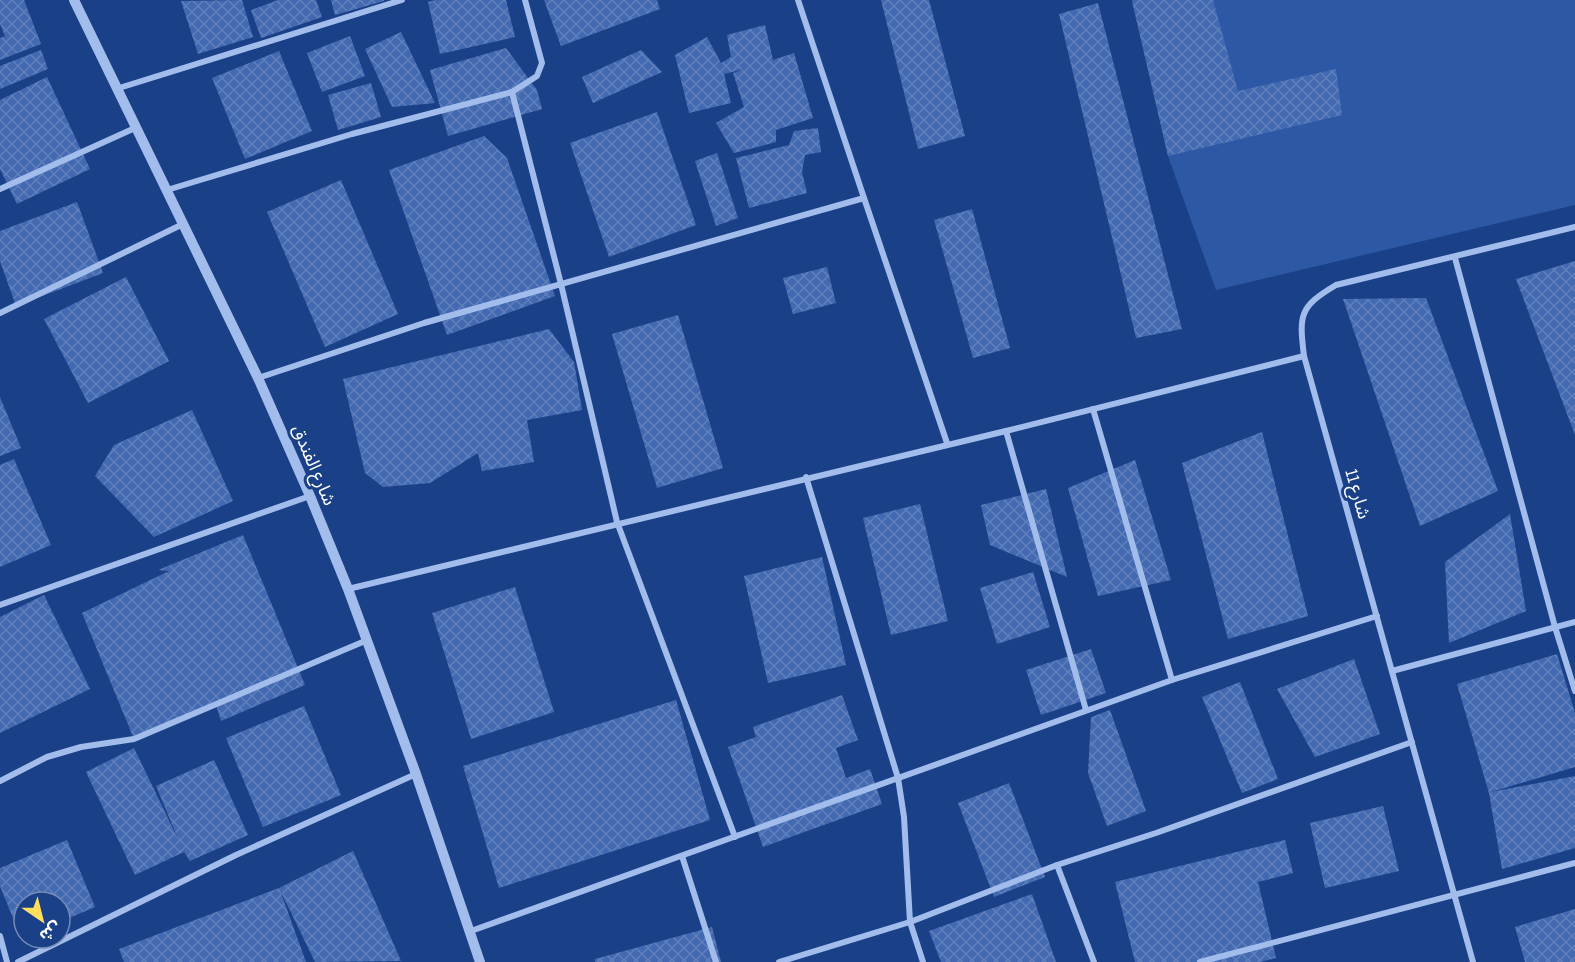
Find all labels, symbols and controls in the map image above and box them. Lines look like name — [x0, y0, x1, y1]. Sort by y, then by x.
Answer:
street label: شارع الفندق — [284, 422, 340, 510]
street label: شارع 11 — [1338, 467, 1375, 522]
north arrow — [12, 890, 72, 950]
text: ش — [35, 917, 64, 945]

